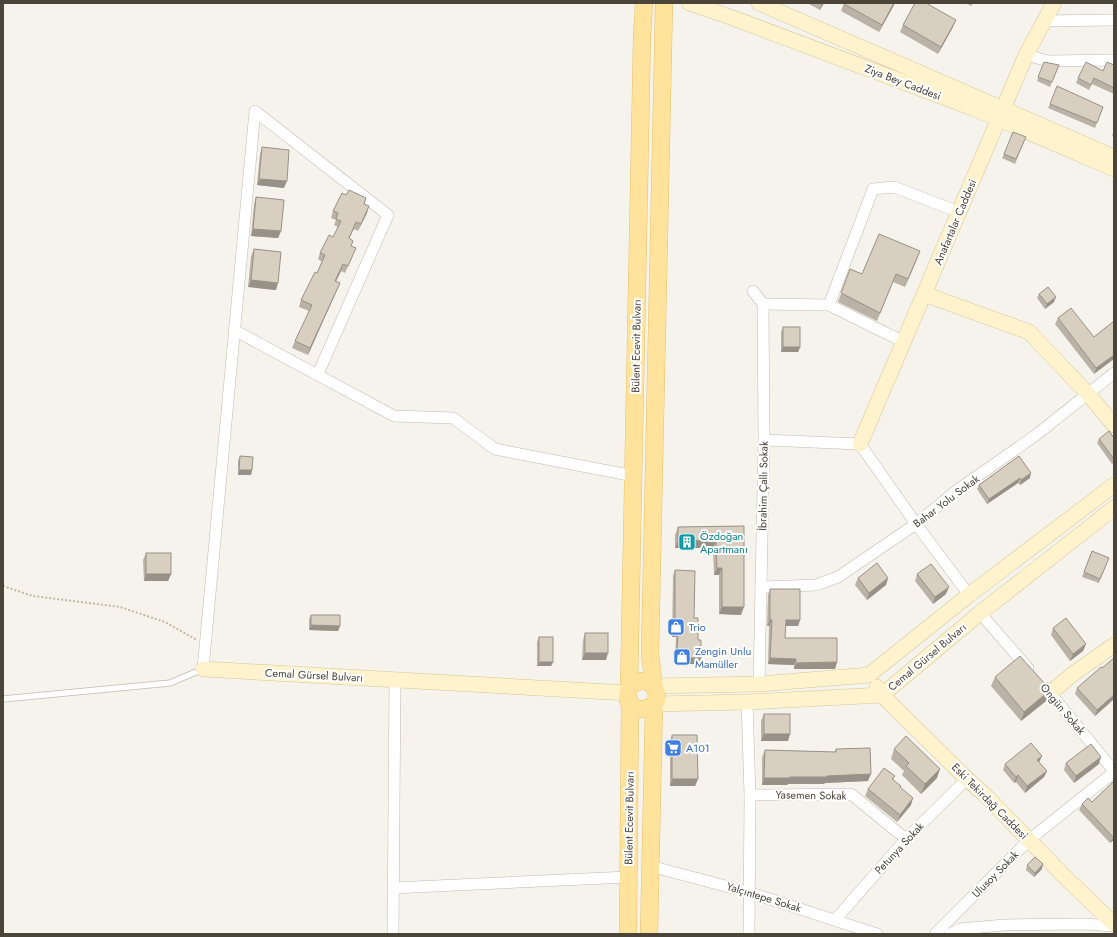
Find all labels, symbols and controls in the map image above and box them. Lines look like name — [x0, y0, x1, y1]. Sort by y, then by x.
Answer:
street label: Ziya Bey Caddesi — [863, 60, 944, 104]
street label: Anafartalar Caddesi — [930, 177, 980, 267]
street label: Bülent Ecevit Bulvarı — [627, 299, 645, 393]
street label: İbrahim Çallı Sokak — [754, 441, 772, 531]
street label: Bahar Yolu Sokak — [910, 471, 983, 531]
place label: Özdoğan Apartmanı — [700, 528, 748, 557]
building icon: Özdoğan Apartmanı — [677, 532, 697, 552]
shop icon: Trio — [666, 617, 686, 637]
place label: Trio — [689, 619, 706, 635]
street label: Cemal Gürsel Bulvarı — [884, 619, 970, 695]
place label: Zengin Unlu Mamüller — [695, 643, 751, 672]
shop icon: Zengin Unlu Mamüller — [672, 647, 692, 667]
street label: Cemal Gürsel Bulvarı — [265, 664, 363, 686]
street label: Ongün Sokak — [1037, 680, 1089, 738]
supermarket icon: A101 — [663, 738, 683, 758]
place label: A101 — [686, 740, 710, 756]
street label: Eski Tekirdağ Caddesi — [948, 759, 1032, 843]
street label: Bülent Ecevit Bulvarı — [620, 771, 638, 865]
street label: Yasemen Sokak — [775, 786, 847, 804]
street label: Petunya Sokak — [871, 818, 927, 878]
street label: Ulusoy Sokak — [968, 847, 1022, 901]
street label: Yalçıntepe Sokak — [725, 878, 803, 916]

